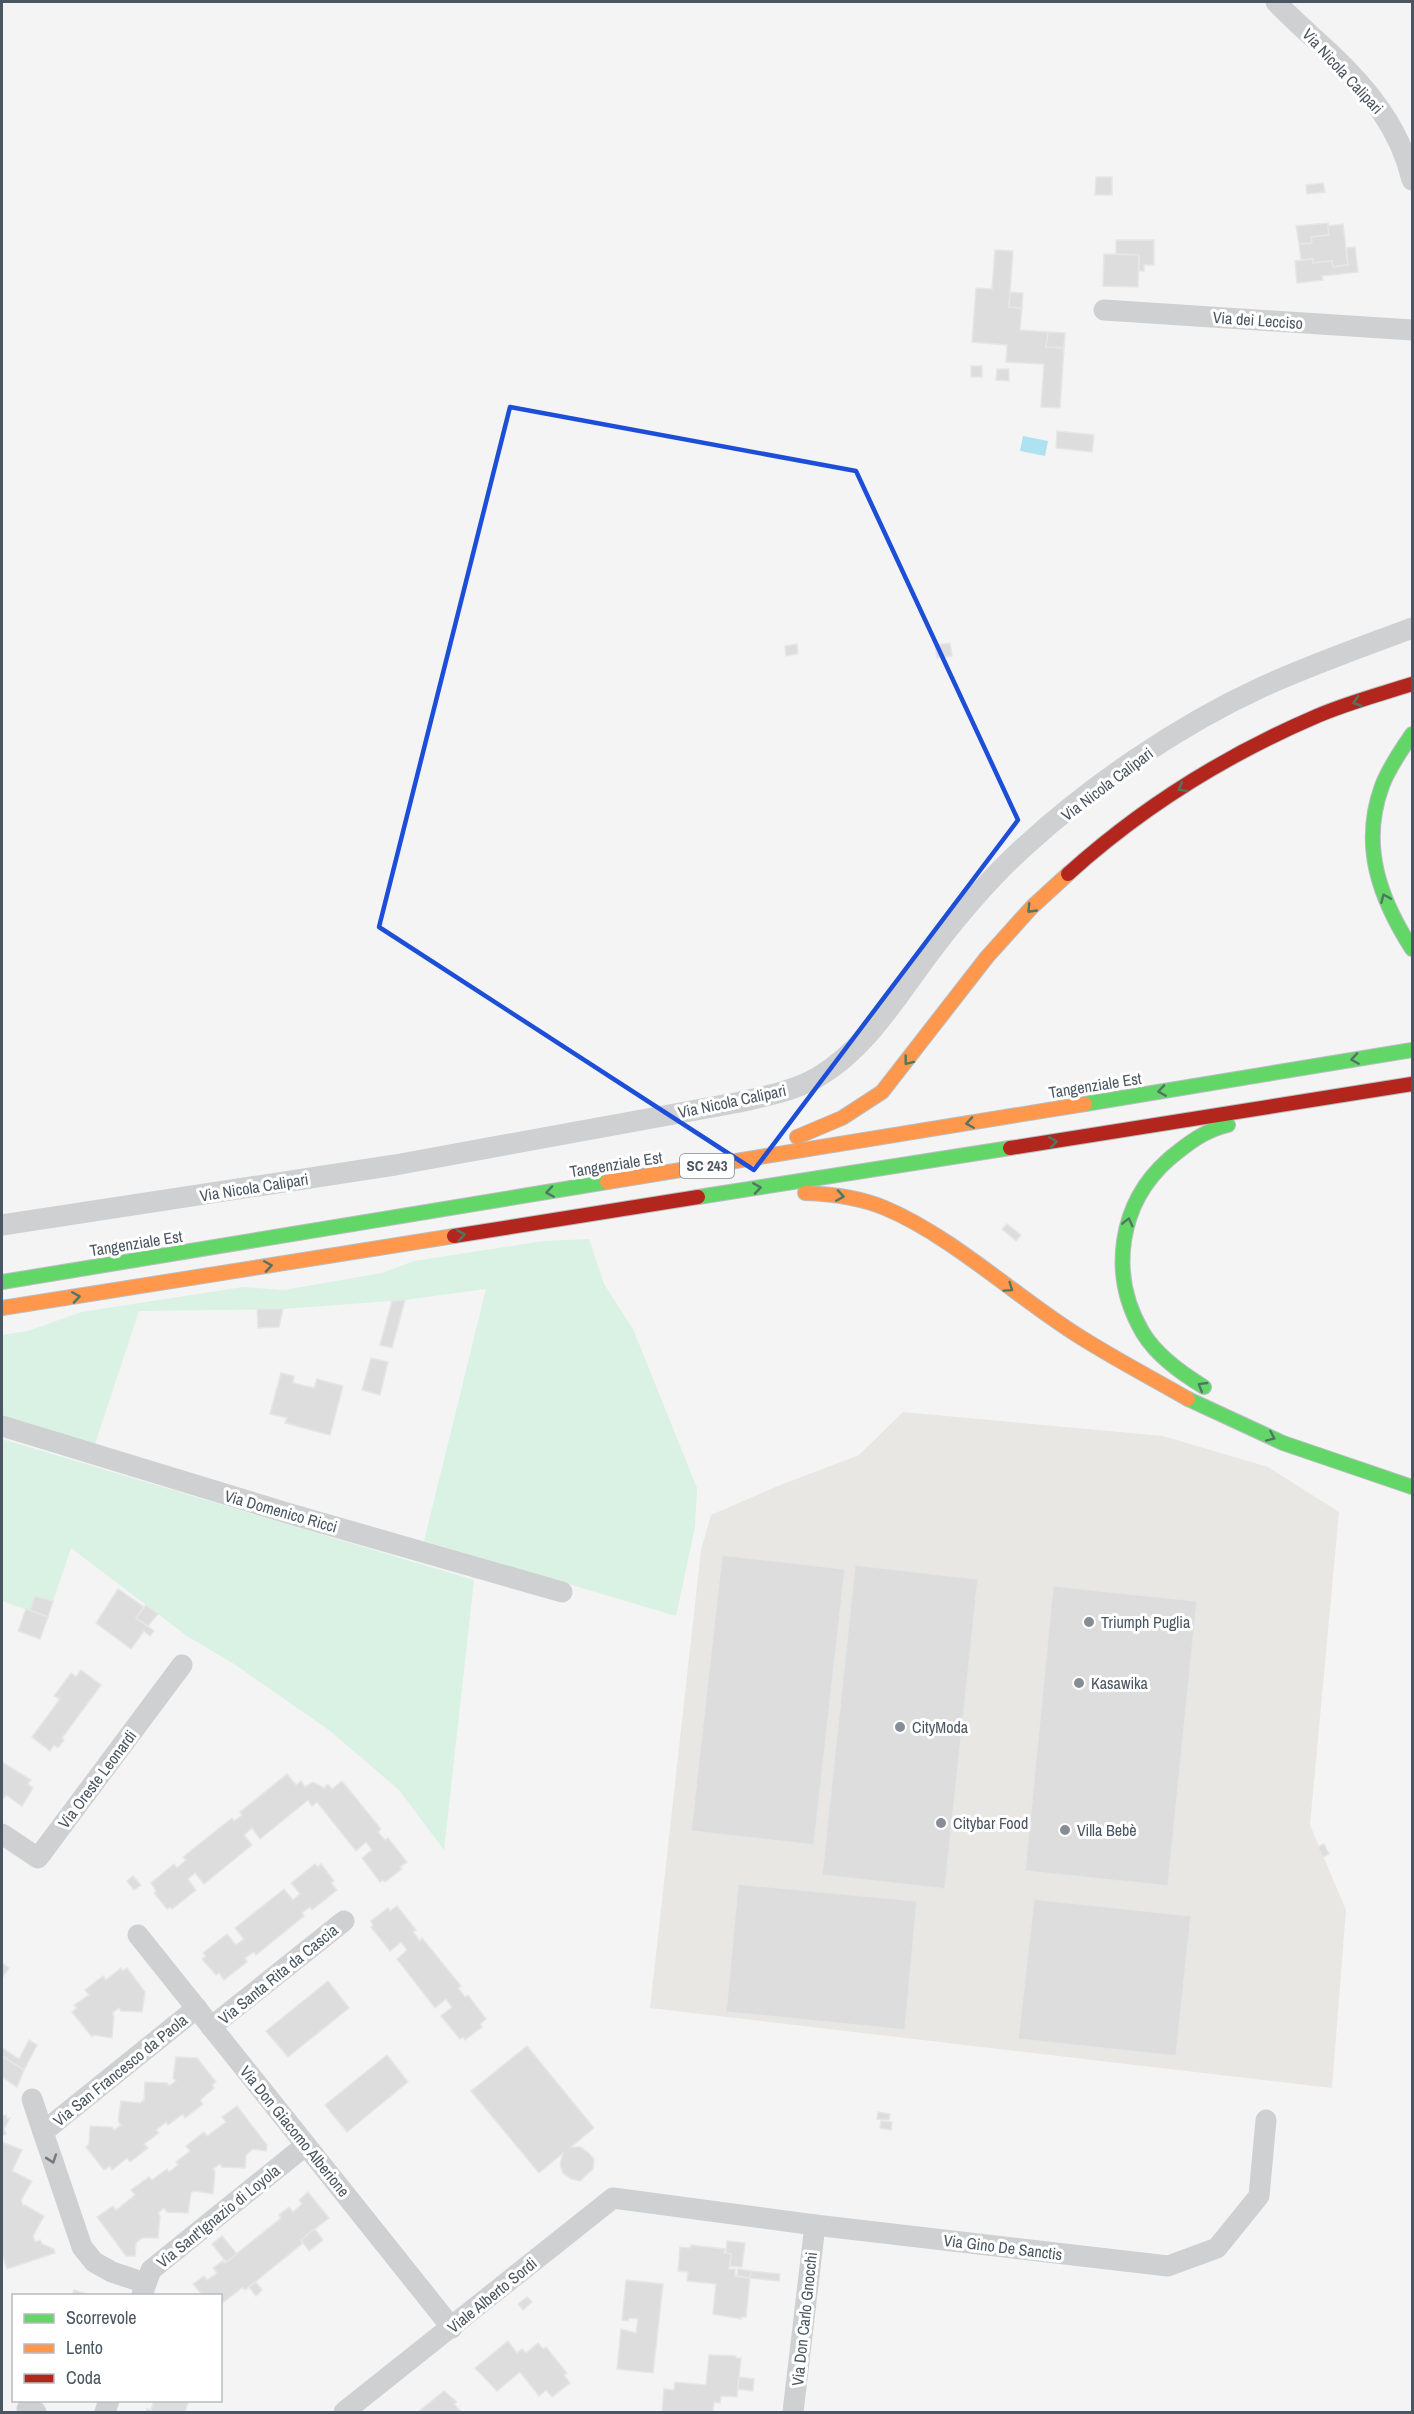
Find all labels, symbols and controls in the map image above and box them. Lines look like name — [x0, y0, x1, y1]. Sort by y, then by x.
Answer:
street label: Via Nicola Calipari — [1297, 23, 1389, 119]
street label: Via dei Lecciso — [1212, 306, 1304, 334]
one-way arrow — [1352, 695, 1363, 708]
street label: Via Nicola Calipari — [1056, 742, 1158, 826]
one-way arrow — [1178, 780, 1188, 792]
one-way arrow — [1380, 893, 1392, 904]
one-way arrow — [1027, 902, 1038, 913]
one-way arrow — [1350, 1053, 1359, 1065]
one-way arrow — [905, 1054, 916, 1065]
street label: Tangenziale Est — [1047, 1067, 1143, 1103]
street label: Via Nicola Calipari — [676, 1079, 788, 1123]
one-way arrow — [1158, 1084, 1168, 1097]
one-way arrow — [965, 1116, 975, 1129]
one-way arrow — [1049, 1136, 1058, 1148]
street label: Tangenziale Est — [568, 1146, 664, 1182]
road number: SC 243 — [680, 1154, 734, 1178]
street label: Via Nicola Calipari — [198, 1168, 310, 1206]
one-way arrow — [752, 1183, 762, 1195]
one-way arrow — [545, 1185, 555, 1198]
one-way arrow — [835, 1189, 845, 1201]
one-way arrow — [1120, 1217, 1133, 1227]
street label: Tangenziale Est — [88, 1225, 184, 1261]
one-way arrow — [456, 1230, 466, 1242]
one-way arrow — [264, 1260, 273, 1272]
one-way arrow — [1003, 1281, 1014, 1292]
one-way arrow — [71, 1291, 80, 1303]
one-way arrow — [1198, 1381, 1208, 1393]
one-way arrow — [1264, 1430, 1275, 1442]
street label: Via Domenico Ricci — [222, 1484, 340, 1538]
place label: Triumph Puglia — [1101, 1611, 1191, 1633]
marker: Triumph Puglia — [1082, 1615, 1096, 1629]
place label: Kasawika — [1091, 1672, 1149, 1694]
marker: Kasawika — [1072, 1676, 1086, 1690]
place label: CityModa — [912, 1716, 969, 1738]
marker: CityModa — [893, 1720, 907, 1734]
street label: Via Oreste Leonardi — [53, 1725, 141, 1833]
place label: Citybar Food — [953, 1812, 1028, 1834]
marker: Citybar Food — [934, 1816, 948, 1830]
place label: Villa Bebè — [1077, 1819, 1137, 1841]
marker: Villa Bebè — [1058, 1823, 1072, 1837]
street label: Via Santa Rita da Cascia — [214, 1918, 343, 2029]
street label: Via San Francesco da Paola — [48, 2009, 192, 2131]
street label: Via Don Giacomo Alberione — [235, 2061, 355, 2201]
one-way arrow — [44, 2154, 57, 2164]
street label: Via Sant'Ignazio di Loyola — [152, 2159, 285, 2273]
street label: Via Gino De Sanctis — [942, 2229, 1064, 2265]
street label: Via Don Carlo Gnocchi — [786, 2251, 822, 2387]
street label: Viale Alberto Sordi — [443, 2252, 541, 2338]
legend — [12, 2294, 222, 2402]
text: Scorrevole — [66, 2305, 137, 2330]
text: Lento — [66, 2335, 103, 2360]
text: Coda — [66, 2365, 101, 2390]

